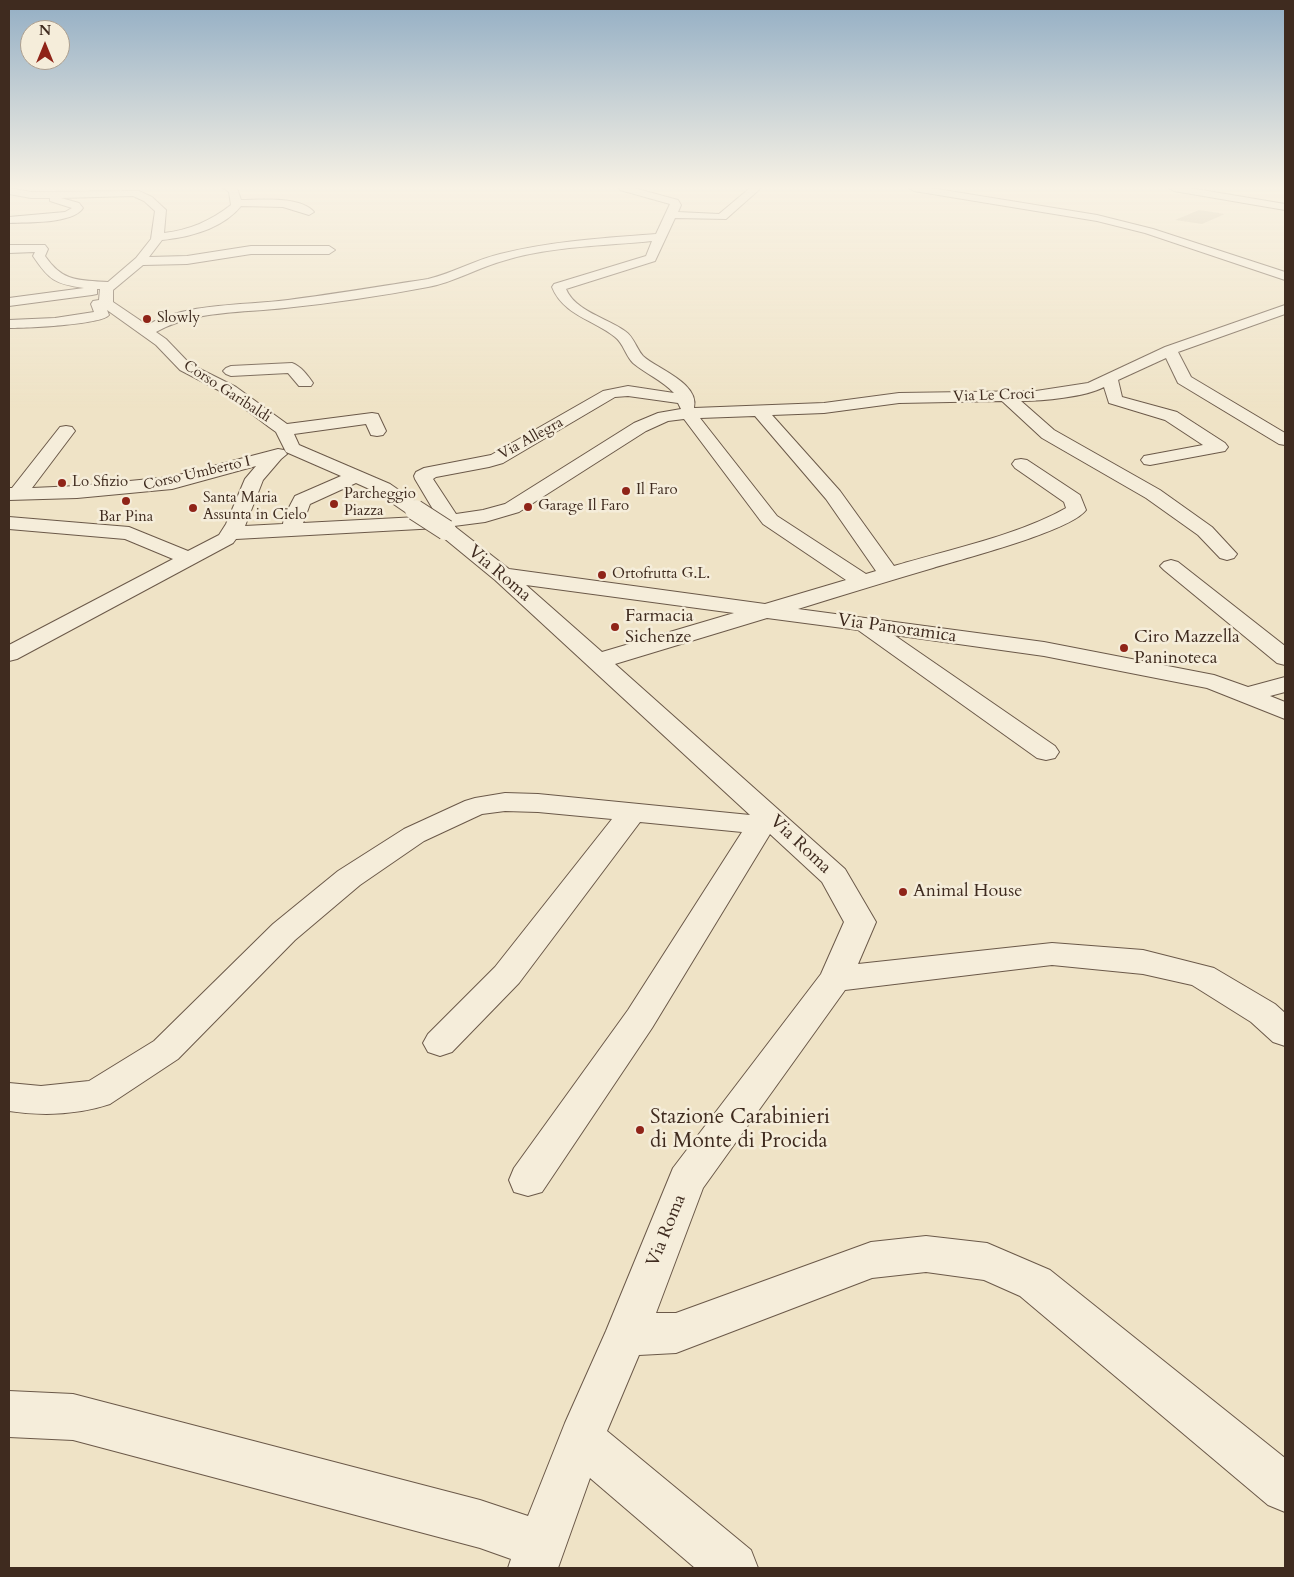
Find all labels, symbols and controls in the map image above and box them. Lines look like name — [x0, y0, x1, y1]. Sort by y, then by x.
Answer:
north arrow — [20, 20, 70, 70]
text: N — [39, 21, 51, 40]
place label: Slowly — [157, 310, 200, 328]
marker: Slowly — [141, 313, 153, 325]
street label: Corso Garibaldi — [180, 357, 274, 427]
street label: Via Le Croci — [953, 386, 1035, 406]
street label: Via Allegra — [495, 414, 567, 464]
street label: Corso Umberto I — [142, 453, 252, 495]
place label: Lo Sfizio — [72, 474, 128, 492]
marker: Lo Sfizio — [56, 477, 68, 489]
place label: Il Faro — [636, 482, 678, 500]
marker: Il Faro — [620, 485, 632, 497]
place label: Parcheggio Piazza — [344, 486, 416, 521]
place label: Santa Maria Assunta in Cielo — [203, 490, 307, 525]
marker: Bar Pina — [120, 495, 132, 507]
marker: Parcheggio Piazza — [328, 498, 340, 510]
place label: Garage Il Faro — [538, 498, 629, 516]
marker: Garage Il Faro — [522, 501, 534, 513]
marker: Santa Maria Assunta in Cielo — [187, 502, 199, 514]
place label: Bar Pina — [99, 509, 153, 527]
street label: Via Roma — [463, 541, 535, 607]
place label: Ortofrutta G.L. — [612, 566, 710, 584]
marker: Ortofrutta G.L. — [596, 569, 608, 581]
place label: Farmacia Sichenze — [625, 606, 694, 649]
street label: Via Panoramica — [836, 610, 958, 648]
marker: Farmacia Sichenze — [609, 621, 621, 633]
place label: Ciro Mazzella Paninoteca — [1134, 627, 1240, 670]
marker: Ciro Mazzella Paninoteca — [1118, 642, 1130, 654]
street label: Via Roma — [765, 811, 835, 879]
place label: Animal House — [913, 881, 1022, 903]
marker: Animal House — [897, 886, 909, 898]
place label: Stazione Carabinieri di Monte di Procida — [650, 1105, 830, 1155]
marker: Stazione Carabinieri di Monte di Procida — [634, 1124, 646, 1136]
street label: Via Roma — [643, 1192, 691, 1270]

